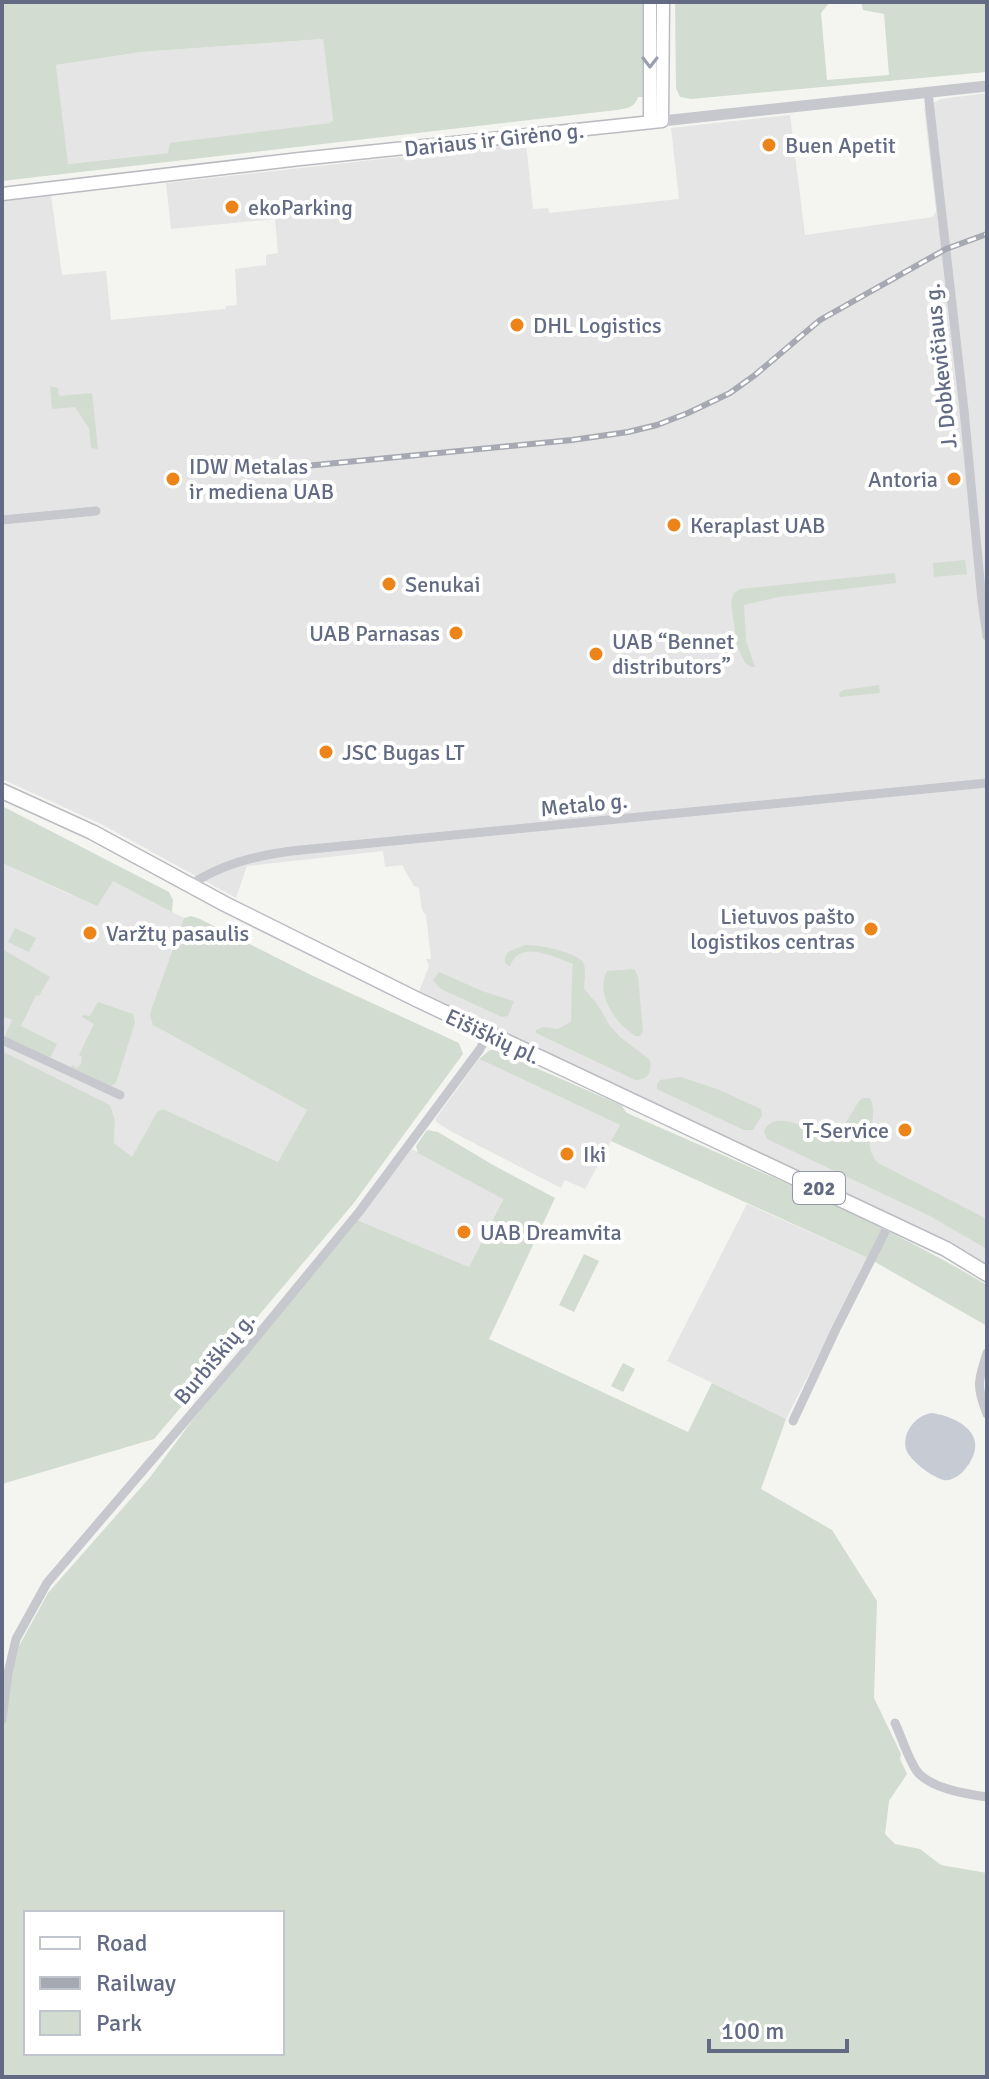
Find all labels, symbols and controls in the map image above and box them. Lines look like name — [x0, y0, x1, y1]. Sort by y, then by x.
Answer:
one-way arrow — [641, 56, 659, 69]
street label: Dariaus ir Girėno g. — [403, 117, 585, 162]
place label: Buen Apetit — [785, 132, 896, 159]
marker: Buen Apetit — [760, 136, 778, 154]
place label: ekoParking — [248, 194, 353, 221]
marker: ekoParking — [223, 198, 241, 216]
street label: J. Dobkevičiaus g. — [918, 282, 963, 450]
place label: DHL Logistics — [533, 312, 662, 339]
marker: DHL Logistics — [508, 316, 526, 334]
place label: IDW Metalas ir mediena UAB — [189, 453, 334, 505]
place label: Antoria — [868, 466, 938, 493]
marker: IDW Metalas ir mediena UAB — [164, 470, 182, 488]
marker: Antoria — [945, 470, 963, 488]
place label: Keraplast UAB — [690, 512, 825, 539]
marker: Keraplast UAB — [665, 516, 683, 534]
place label: Senukai — [405, 571, 480, 598]
marker: Senukai — [380, 575, 398, 593]
place label: UAB Parnasas — [309, 620, 440, 647]
marker: UAB Parnasas — [447, 624, 465, 642]
place label: UAB “Bennet distributors” — [612, 628, 735, 680]
marker: UAB “Bennet distributors” — [587, 645, 605, 663]
place label: JSC Bugas LT — [342, 739, 465, 766]
marker: JSC Bugas LT — [317, 743, 335, 761]
street label: Metalo g. — [539, 786, 629, 822]
place label: Lietuvos pašto logistikos centras — [690, 903, 855, 955]
place label: Varžtų pasaulis — [106, 920, 249, 947]
marker: Lietuvos pašto logistikos centras — [862, 920, 880, 938]
marker: Varžtų pasaulis — [81, 924, 99, 942]
street label: Eišiškių pl. — [441, 1003, 544, 1070]
place label: T-Service — [803, 1117, 889, 1144]
marker: T-Service — [896, 1121, 914, 1139]
place label: Iki — [583, 1141, 606, 1168]
marker: Iki — [558, 1145, 576, 1163]
road number: 202 — [793, 1172, 845, 1204]
place label: UAB Dreamvita — [480, 1219, 622, 1246]
marker: UAB Dreamvita — [455, 1223, 473, 1241]
street label: Burbiškių g. — [168, 1307, 261, 1410]
legend — [24, 1911, 284, 2055]
text: Road — [96, 1928, 147, 1958]
text: Railway — [96, 1968, 176, 1998]
scale bar — [709, 2003, 847, 2053]
text: Park — [96, 2008, 142, 2038]
text: 100 m — [721, 2016, 784, 2046]

